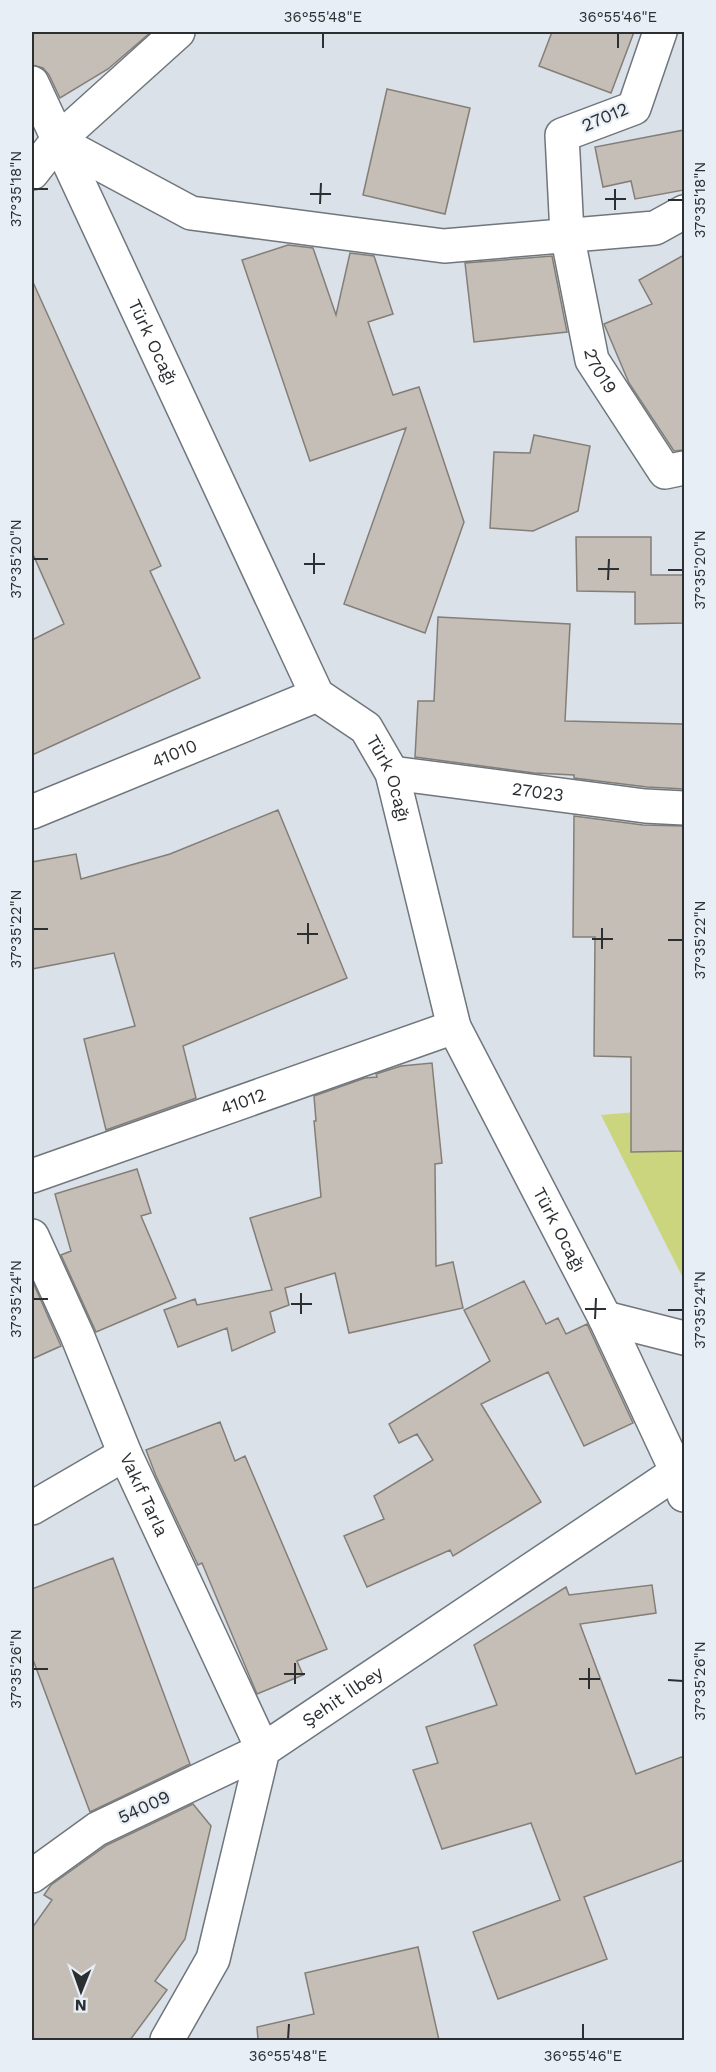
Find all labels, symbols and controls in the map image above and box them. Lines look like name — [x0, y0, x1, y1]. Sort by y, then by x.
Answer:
text: 36°55'48"E — [284, 8, 362, 26]
text: 36°55'46"E — [579, 8, 657, 26]
street label: 27012 — [578, 97, 631, 136]
text: 37°35'18"N — [7, 151, 25, 227]
text: 37°35'18"N — [691, 162, 709, 238]
street label: Türk Ocağı — [124, 296, 182, 388]
street label: 27019 — [580, 347, 622, 397]
text: 37°35'20"N — [7, 519, 25, 599]
text: 37°35'20"N — [691, 530, 709, 610]
street label: Türk Ocağı — [362, 731, 415, 824]
street label: 41010 — [148, 734, 200, 772]
street label: 27023 — [511, 778, 565, 805]
text: 37°35'22"N — [7, 890, 25, 969]
text: 37°35'22"N — [691, 901, 709, 980]
street label: 41012 — [218, 1083, 268, 1119]
street label: Türk Ocağı — [529, 1184, 590, 1275]
text: 37°35'24"N — [7, 1260, 25, 1338]
text: 37°35'24"N — [691, 1271, 709, 1349]
street label: Vakıf Tarla — [116, 1449, 173, 1540]
text: 37°35'26"N — [7, 1629, 25, 1709]
text: 37°35'26"N — [691, 1641, 709, 1721]
street label: Şehit İlbey — [298, 1661, 387, 1731]
street label: 54009 — [114, 1785, 173, 1828]
north arrow — [51, 1961, 111, 2021]
text: N — [75, 1996, 87, 2015]
text: 36°55'48"E — [249, 2047, 327, 2065]
text: 36°55'46"E — [544, 2047, 622, 2065]

